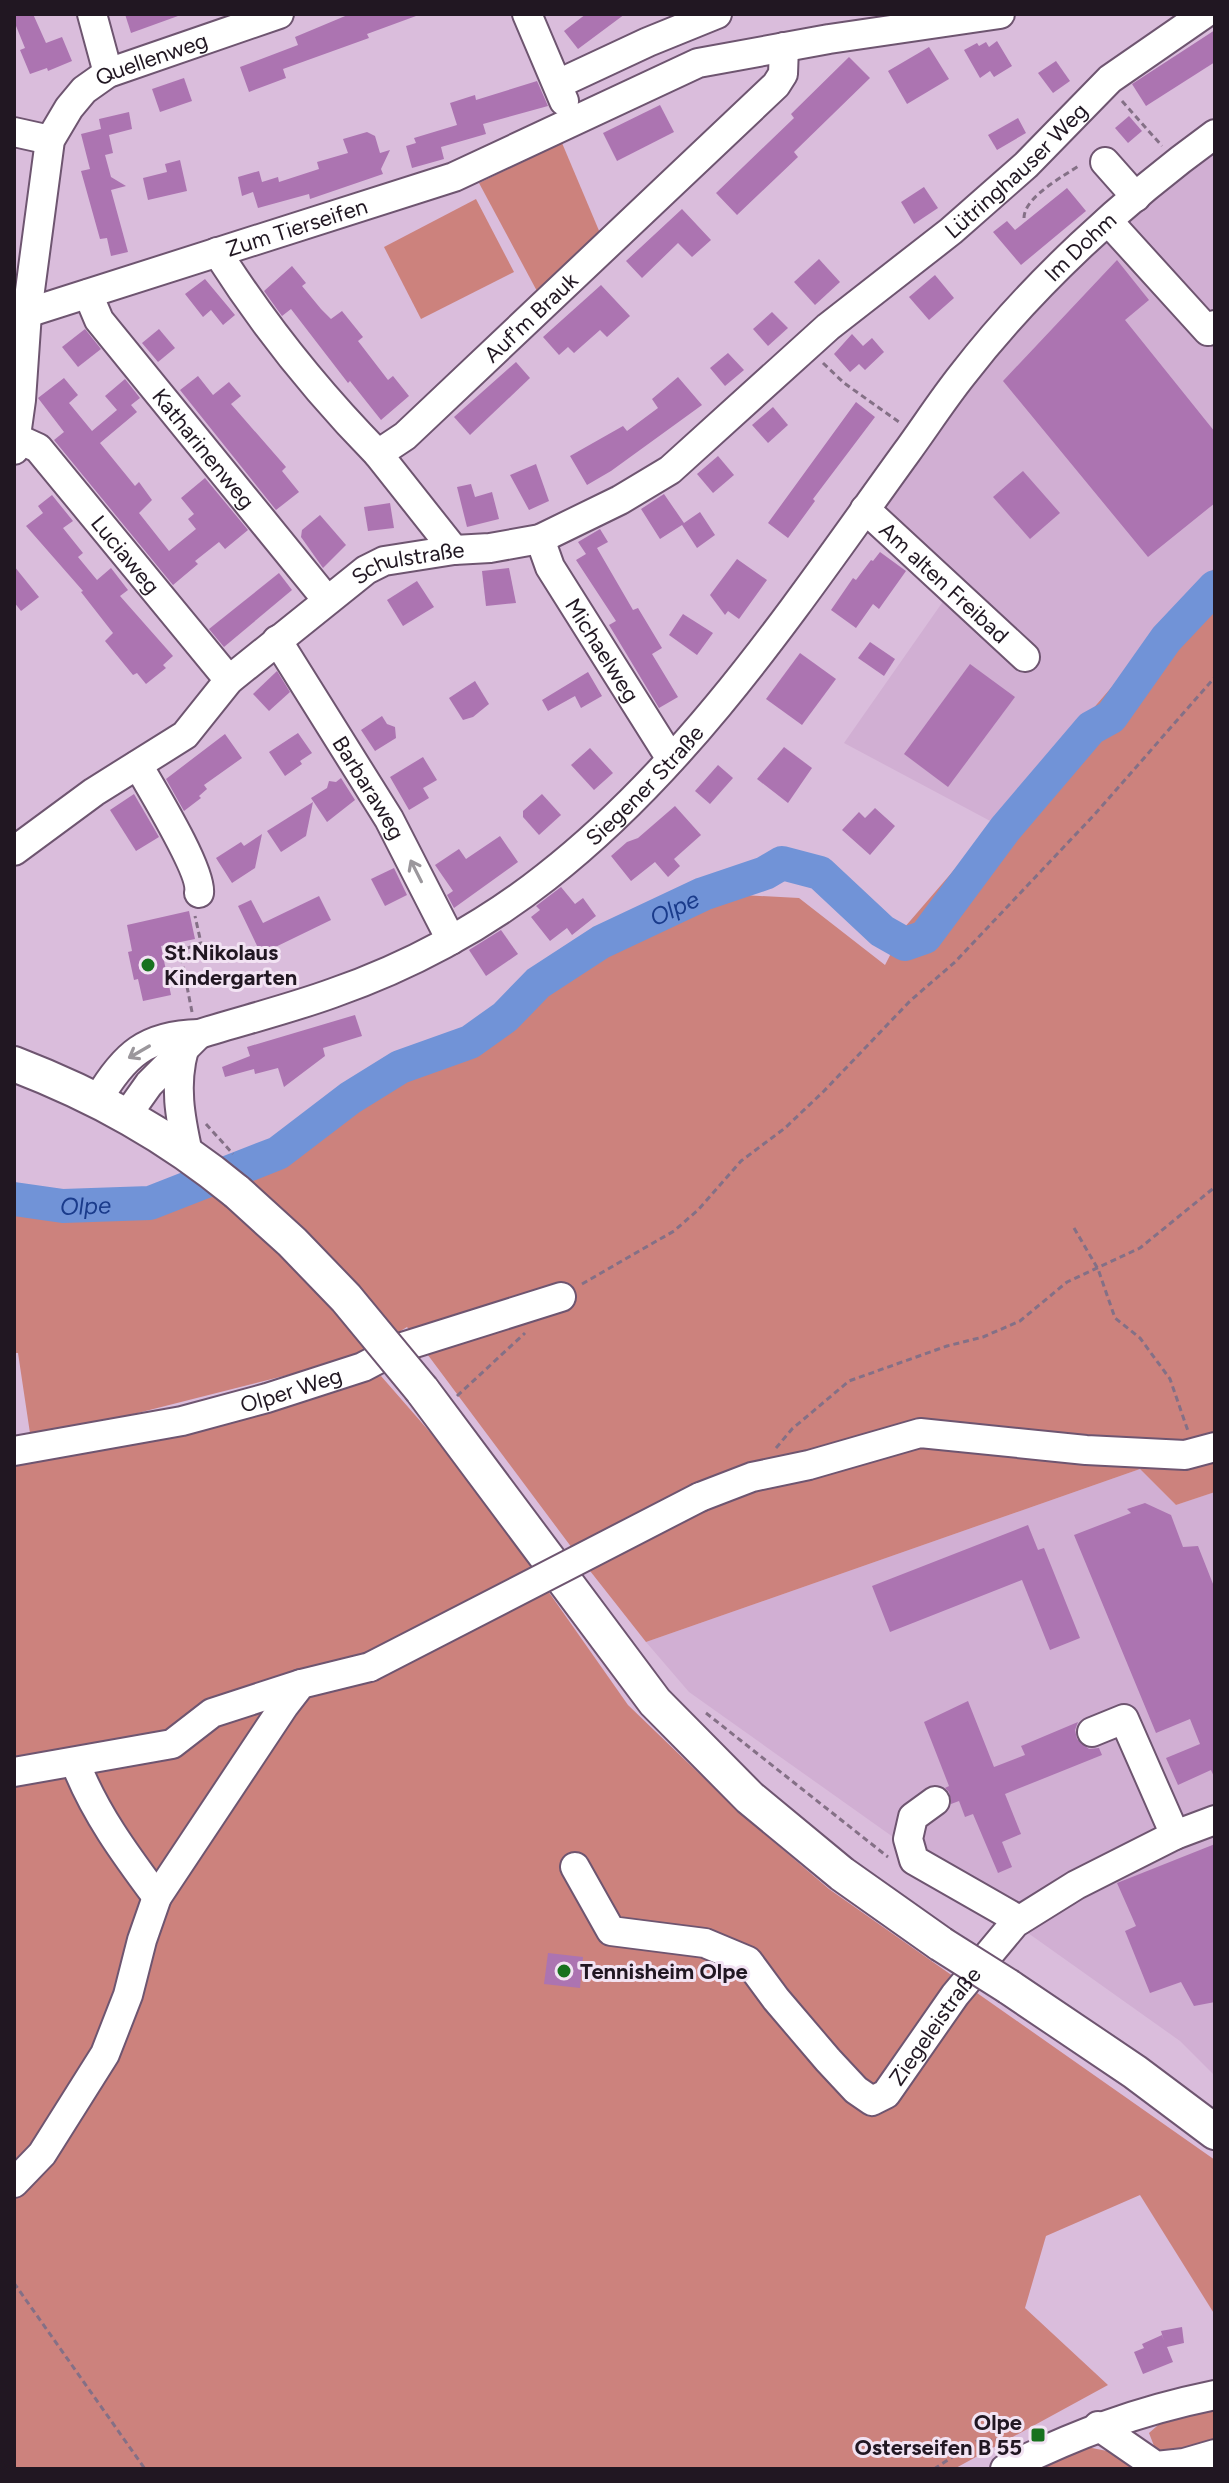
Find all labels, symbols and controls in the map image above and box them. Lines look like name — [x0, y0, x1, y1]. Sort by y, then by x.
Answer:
street label: Quellenweg — [90, 26, 211, 91]
street label: Lütringhauser Weg — [939, 97, 1093, 244]
street label: Zum Tierseifen — [222, 192, 371, 262]
street label: Im Dohm — [1038, 206, 1122, 287]
street label: Auf'm Brauk — [478, 266, 583, 368]
street label: Katharinenweg — [147, 383, 261, 514]
street label: Luciaweg — [85, 510, 166, 599]
street label: Am alten Freibad — [874, 516, 1015, 649]
street label: Schulstraße — [346, 536, 465, 590]
street label: Michaelweg — [560, 593, 645, 707]
street label: Siegener Straße — [580, 719, 709, 851]
street label: Barbaraweg — [327, 731, 411, 844]
one-way arrow — [407, 859, 423, 883]
water label: Olpe — [645, 884, 703, 932]
place label: St.Nikolaus Kindergarten — [164, 939, 297, 991]
marker: St.Nikolaus Kindergarten — [139, 956, 157, 974]
one-way arrow — [128, 1044, 151, 1060]
water label: Olpe — [59, 1190, 112, 1221]
street label: Olper Weg — [237, 1361, 345, 1418]
place label: Tennisheim Olpe — [580, 1958, 748, 1985]
street label: Ziegeleistraße — [883, 1961, 986, 2090]
marker: Tennisheim Olpe — [555, 1962, 573, 1980]
place label: Olpe Osterseifen B 55 — [854, 2409, 1022, 2461]
marker: Olpe Osterseifen B 55 — [1029, 2426, 1047, 2444]

